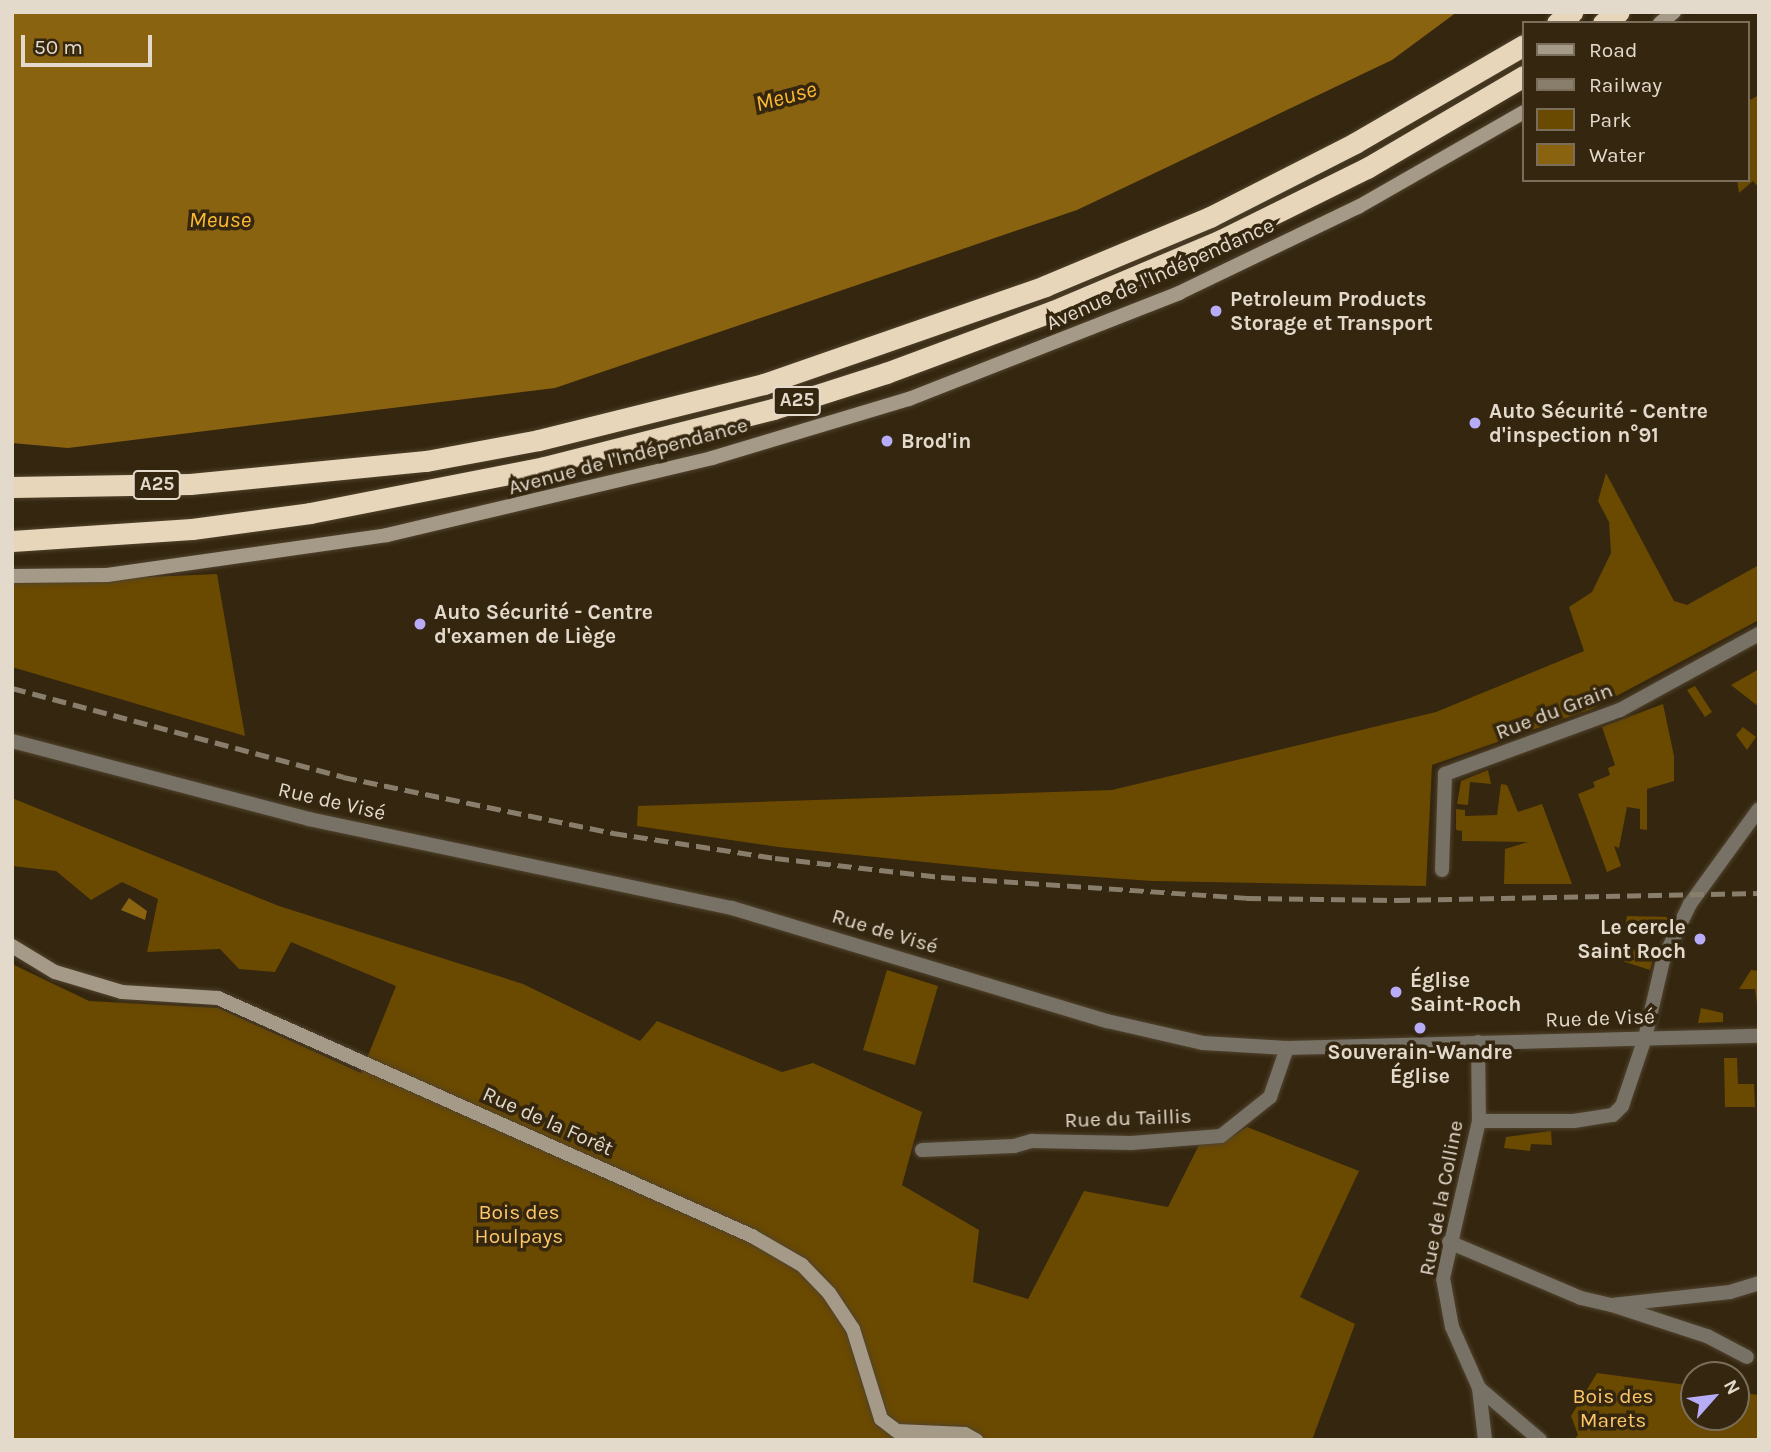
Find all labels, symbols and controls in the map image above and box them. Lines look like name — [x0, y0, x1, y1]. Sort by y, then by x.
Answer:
scale bar — [24, 21, 156, 65]
legend — [1522, 21, 1750, 182]
text: 50 m — [34, 35, 83, 59]
text: Road — [1589, 38, 1637, 62]
text: Railway — [1589, 73, 1662, 97]
water label: Meuse — [752, 76, 820, 118]
text: Park — [1589, 108, 1632, 132]
text: Water — [1589, 143, 1645, 167]
water label: Meuse — [189, 206, 251, 234]
street label: Avenue de l'Indépendance — [1042, 212, 1278, 336]
place label: Petroleum Products Storage et Transport — [1230, 286, 1433, 336]
marker: Petroleum Products Storage et Transport — [1208, 303, 1224, 319]
road number: A25 — [772, 386, 822, 416]
place label: Auto Sécurité - Centre d'inspection n°91 — [1489, 398, 1708, 448]
street label: Avenue de l'Indépendance — [506, 412, 750, 500]
marker: Auto Sécurité - Centre d'inspection n°91 — [1467, 415, 1483, 431]
place label: Brod'in — [901, 428, 971, 454]
marker: Brod'in — [879, 433, 895, 449]
road number: A25 — [132, 470, 182, 500]
place label: Auto Sécurité - Centre d'examen de Liège — [434, 599, 653, 649]
marker: Auto Sécurité - Centre d'examen de Liège — [412, 616, 428, 632]
street label: Rue du Grain — [1492, 677, 1616, 745]
street label: Rue de Visé — [276, 776, 388, 826]
street label: Rue de Visé — [829, 903, 941, 959]
place label: Le cercle Saint Roch — [1577, 914, 1686, 964]
marker: Le cercle Saint Roch — [1692, 931, 1708, 947]
place label: Église Saint-Roch — [1410, 967, 1521, 1017]
marker: Église Saint-Roch — [1388, 984, 1404, 1000]
street label: Rue de Visé — [1545, 1003, 1655, 1033]
marker: Souverain-Wandre Église — [1412, 1020, 1428, 1036]
place label: Souverain-Wandre Église — [1327, 1039, 1513, 1089]
street label: Rue de la Forêt — [479, 1081, 617, 1161]
street label: Rue du Taillis — [1064, 1103, 1192, 1133]
street label: Rue de la Colline — [1414, 1118, 1468, 1278]
park label: Bois des Houlpays — [475, 1199, 563, 1249]
north arrow — [1680, 1361, 1750, 1431]
text: N — [1719, 1376, 1745, 1398]
park label: Bois des Marets — [1572, 1383, 1654, 1433]

